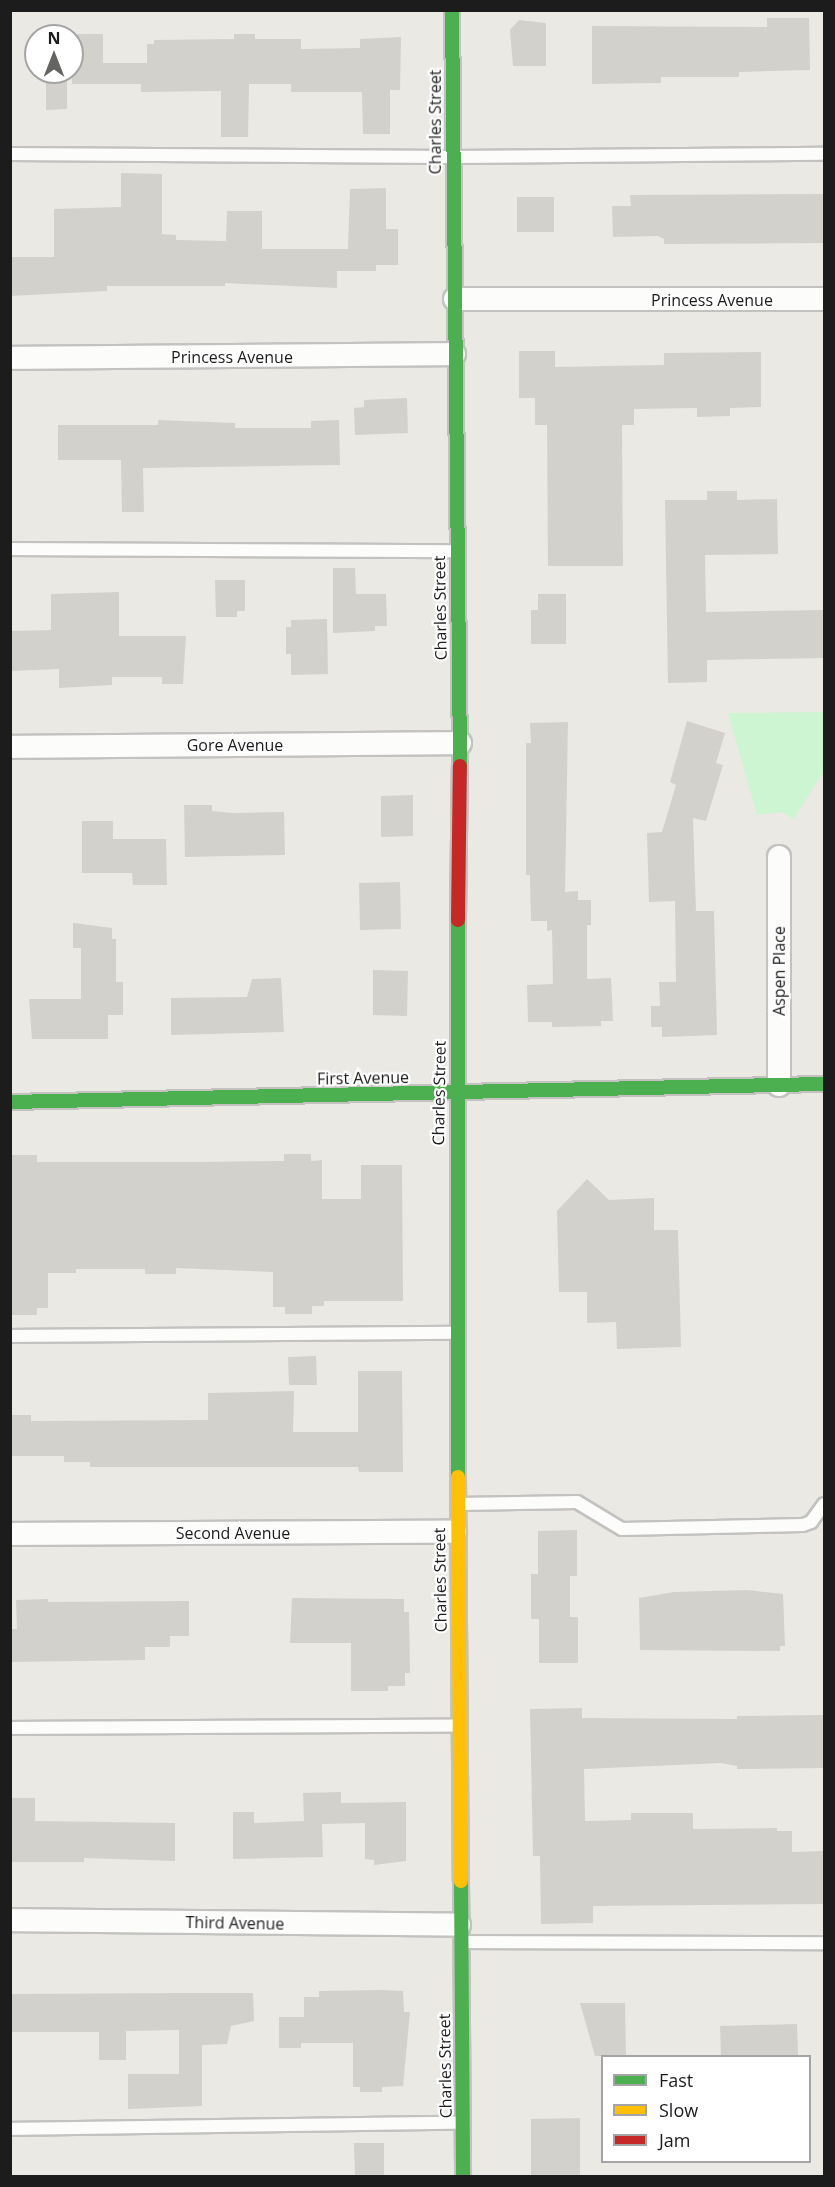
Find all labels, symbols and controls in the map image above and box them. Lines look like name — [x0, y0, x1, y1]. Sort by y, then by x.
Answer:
north arrow — [24, 24, 84, 84]
text: N — [47, 27, 61, 49]
street label: Charles Street — [425, 70, 445, 174]
street label: Princess Avenue — [651, 290, 773, 310]
street label: Princess Avenue — [171, 347, 293, 367]
street label: Charles Street — [429, 555, 451, 661]
street label: Gore Avenue — [187, 735, 283, 755]
street label: Aspen Place — [769, 926, 789, 1016]
street label: Charles Street — [428, 1040, 450, 1146]
street label: First Avenue — [317, 1068, 409, 1088]
street label: Second Avenue — [176, 1523, 290, 1543]
street label: Charles Street — [429, 1527, 451, 1633]
street label: Third Avenue — [185, 1913, 285, 1933]
street label: Charles Street — [434, 2013, 456, 2119]
legend — [601, 2055, 811, 2163]
text: Fast — [659, 2068, 693, 2092]
text: Slow — [659, 2098, 698, 2122]
text: Jam — [659, 2128, 691, 2152]

